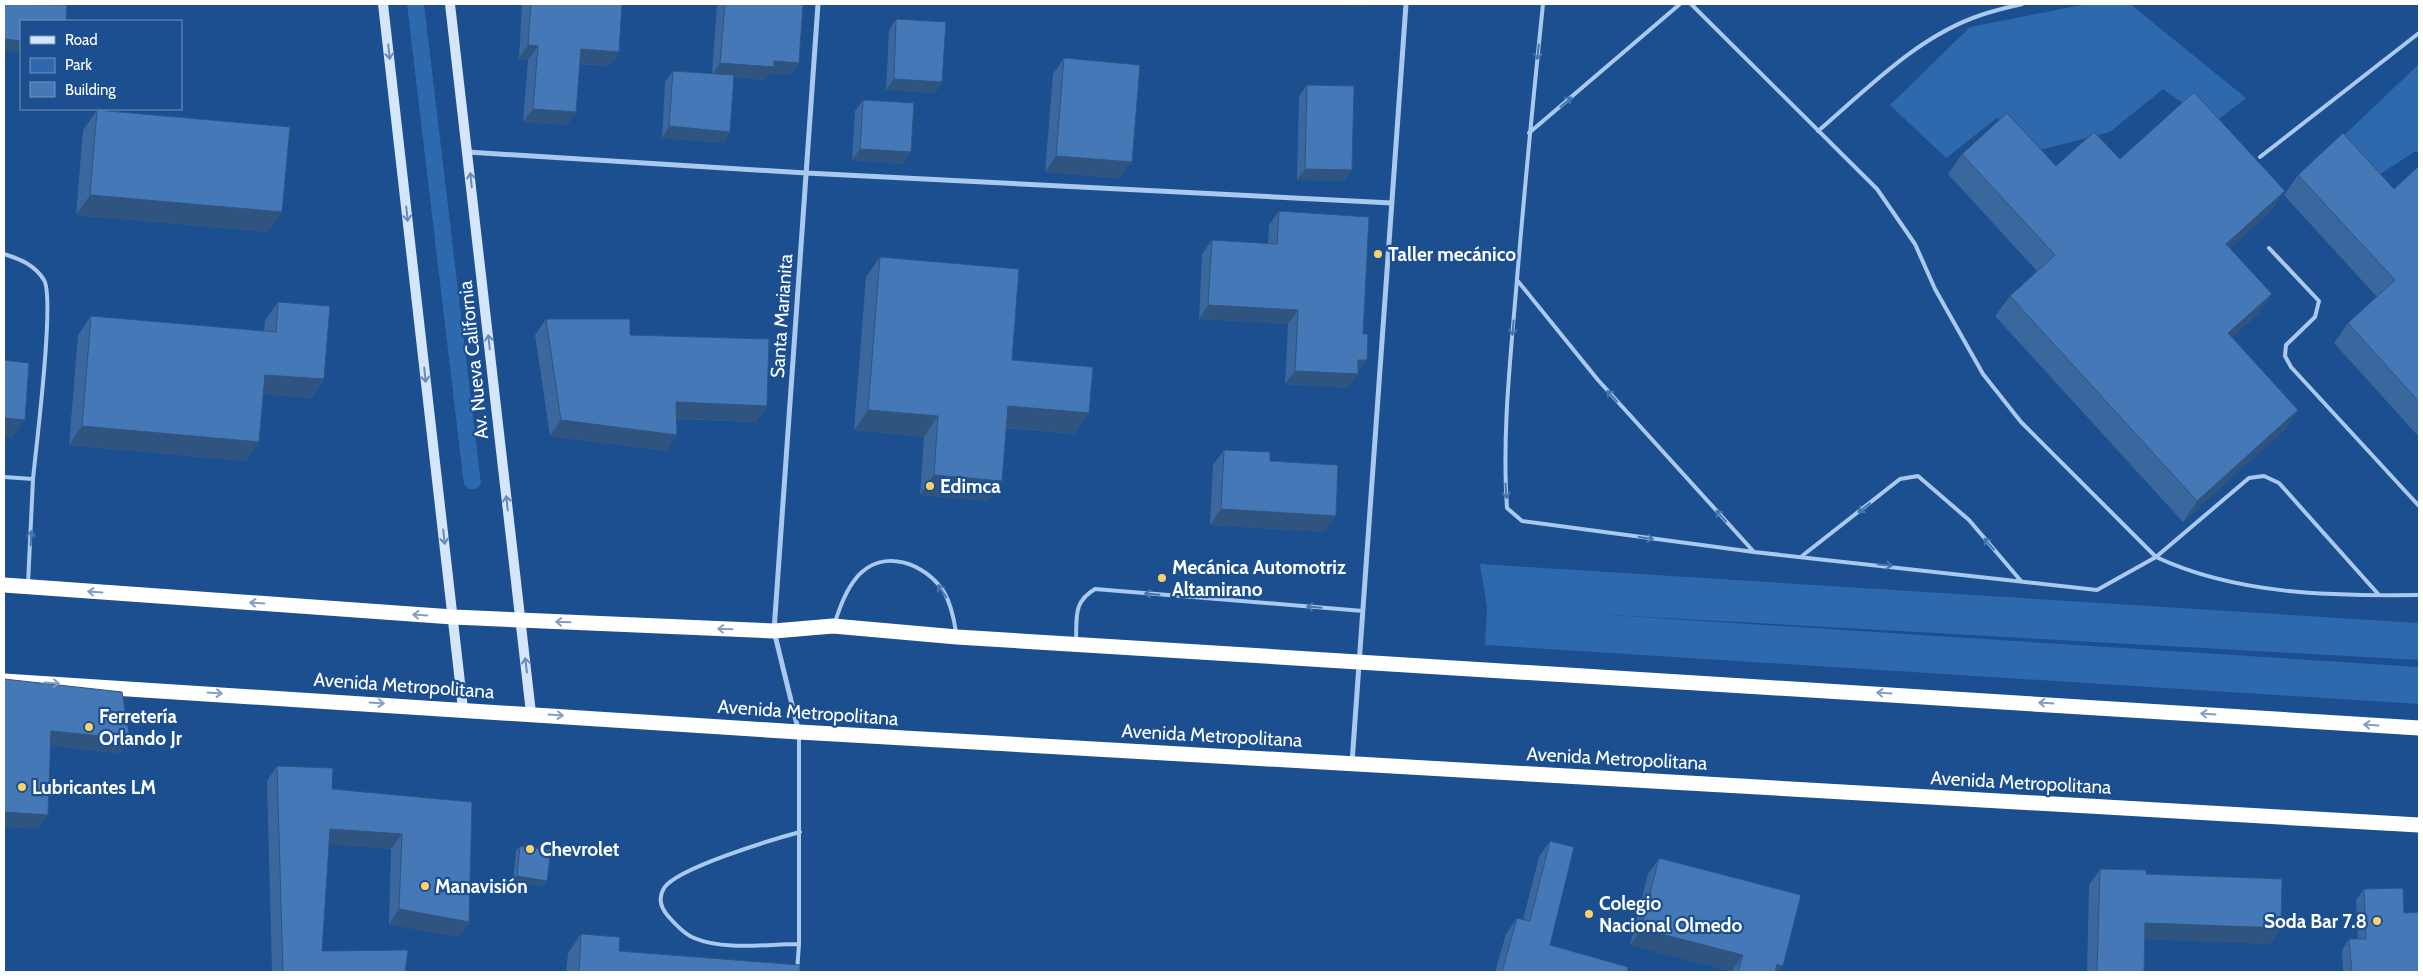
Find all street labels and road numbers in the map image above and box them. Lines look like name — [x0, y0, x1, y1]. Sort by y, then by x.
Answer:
street label: Santa Marianita — [766, 253, 797, 379]
street label: Av. Nueva California — [454, 280, 493, 440]
street label: Avenida Metropolitana — [313, 668, 495, 703]
street label: Avenida Metropolitana — [717, 695, 899, 730]
street label: Avenida Metropolitana — [1121, 719, 1303, 752]
street label: Avenida Metropolitana — [1526, 742, 1708, 775]
street label: Avenida Metropolitana — [1930, 766, 2112, 799]

